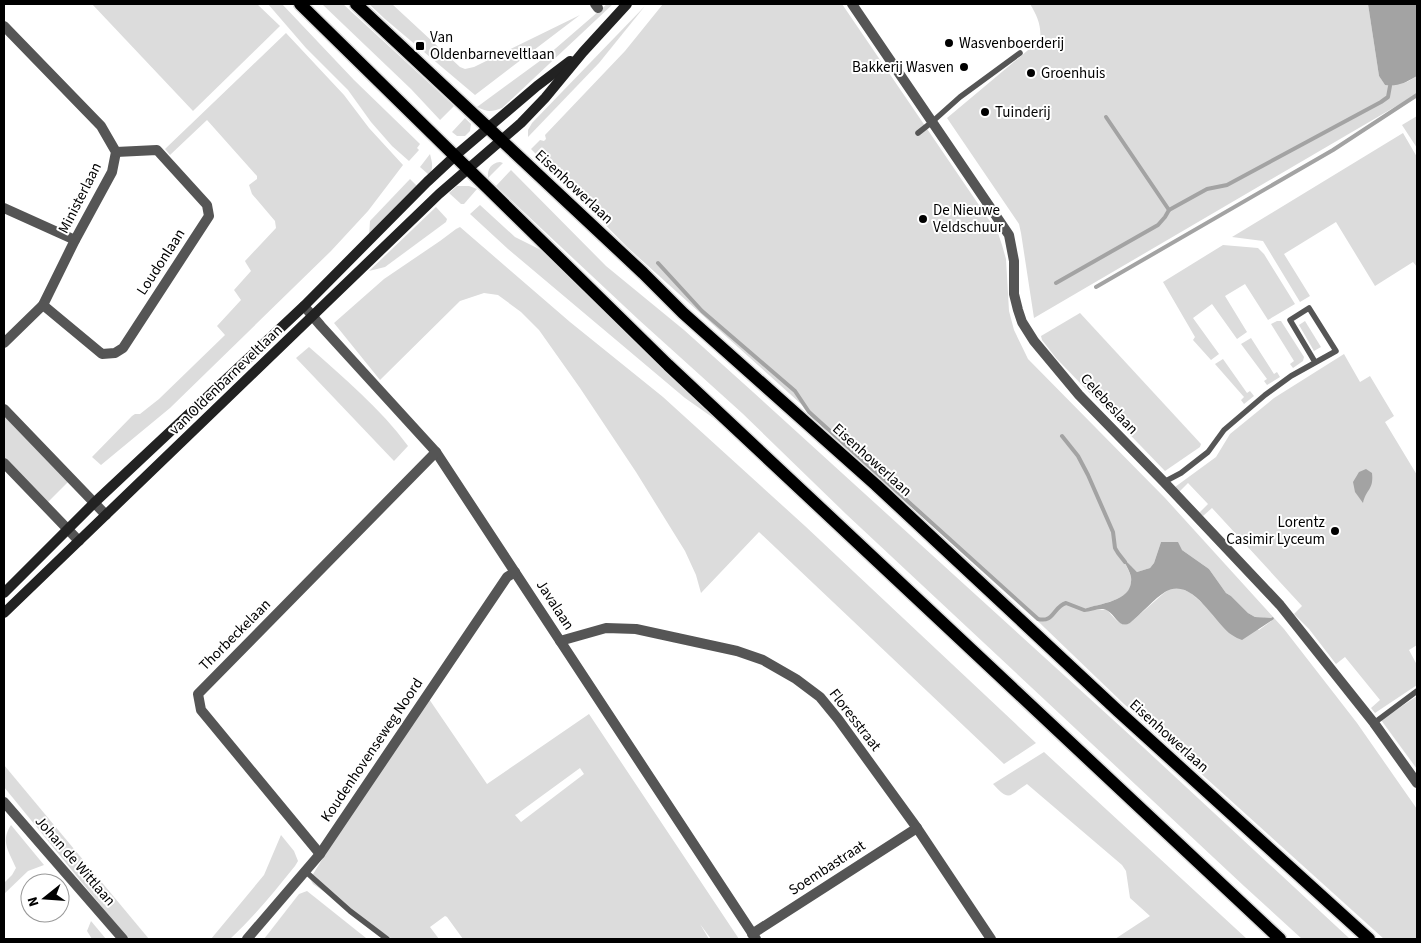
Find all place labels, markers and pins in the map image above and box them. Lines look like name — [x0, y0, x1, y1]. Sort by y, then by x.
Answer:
place label: Van Oldenbarneveltlaan — [430, 27, 555, 65]
place label: Wasvenboerderij — [959, 33, 1064, 54]
marker: Wasvenboerderij — [943, 37, 955, 49]
marker: Van Oldenbarneveltlaan — [414, 40, 426, 52]
place label: Bakkerij Wasven — [852, 57, 954, 78]
marker: Bakkerij Wasven — [958, 61, 970, 73]
place label: Groenhuis — [1041, 63, 1105, 84]
marker: Groenhuis — [1025, 67, 1037, 79]
place label: Tuinderij — [995, 102, 1051, 123]
marker: Tuinderij — [979, 106, 991, 118]
place label: De Nieuwe Veldschuur — [933, 200, 1004, 238]
marker: De Nieuwe Veldschuur — [917, 213, 929, 225]
place label: Lorentz Casimir Lyceum — [1226, 512, 1325, 550]
marker: Lorentz Casimir Lyceum — [1329, 525, 1341, 537]

